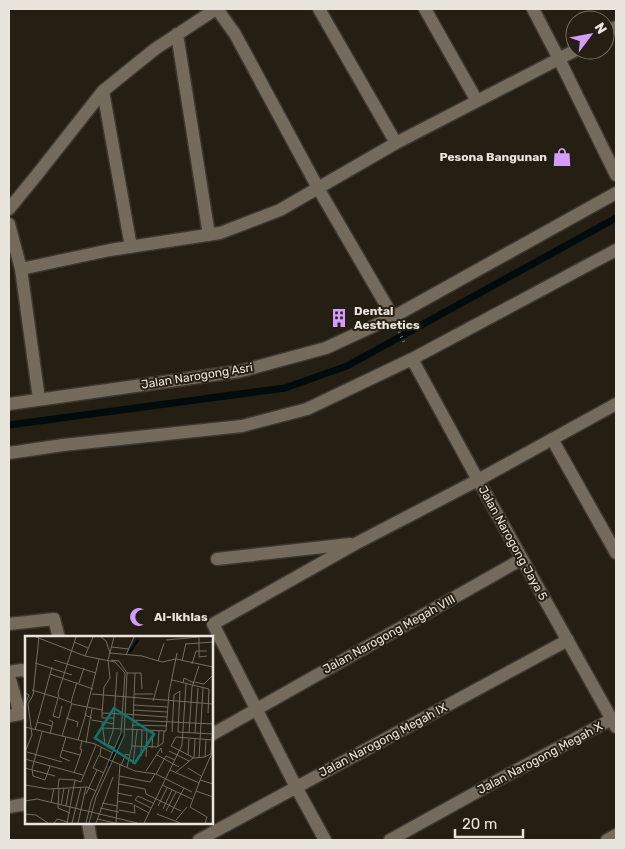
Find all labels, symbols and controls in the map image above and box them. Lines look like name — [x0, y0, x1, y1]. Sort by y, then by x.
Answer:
north arrow — [565, 10, 615, 60]
text: N — [591, 20, 610, 37]
shop icon: Pesona Bangunan — [551, 146, 573, 168]
place label: Pesona Bangunan — [439, 150, 547, 164]
place label: Dental Aesthetics — [354, 304, 420, 332]
building icon: Dental Aesthetics — [328, 307, 350, 329]
street label: Jalan Narogong Asri — [140, 360, 254, 392]
street label: Jalan Narogong Jaya 5 — [476, 483, 550, 603]
street label: Jalan Narogong Megah VIII — [320, 592, 458, 676]
mosque icon: Al-Ikhlas — [128, 606, 150, 628]
place label: Al-Ikhlas — [154, 610, 208, 624]
inset map — [25, 636, 212, 824]
street label: Jalan Narogong Megah IX — [317, 700, 450, 780]
street label: Jalan Narogong Megah X — [475, 719, 605, 797]
scale bar — [455, 806, 522, 838]
text: 20 m — [462, 815, 497, 833]

